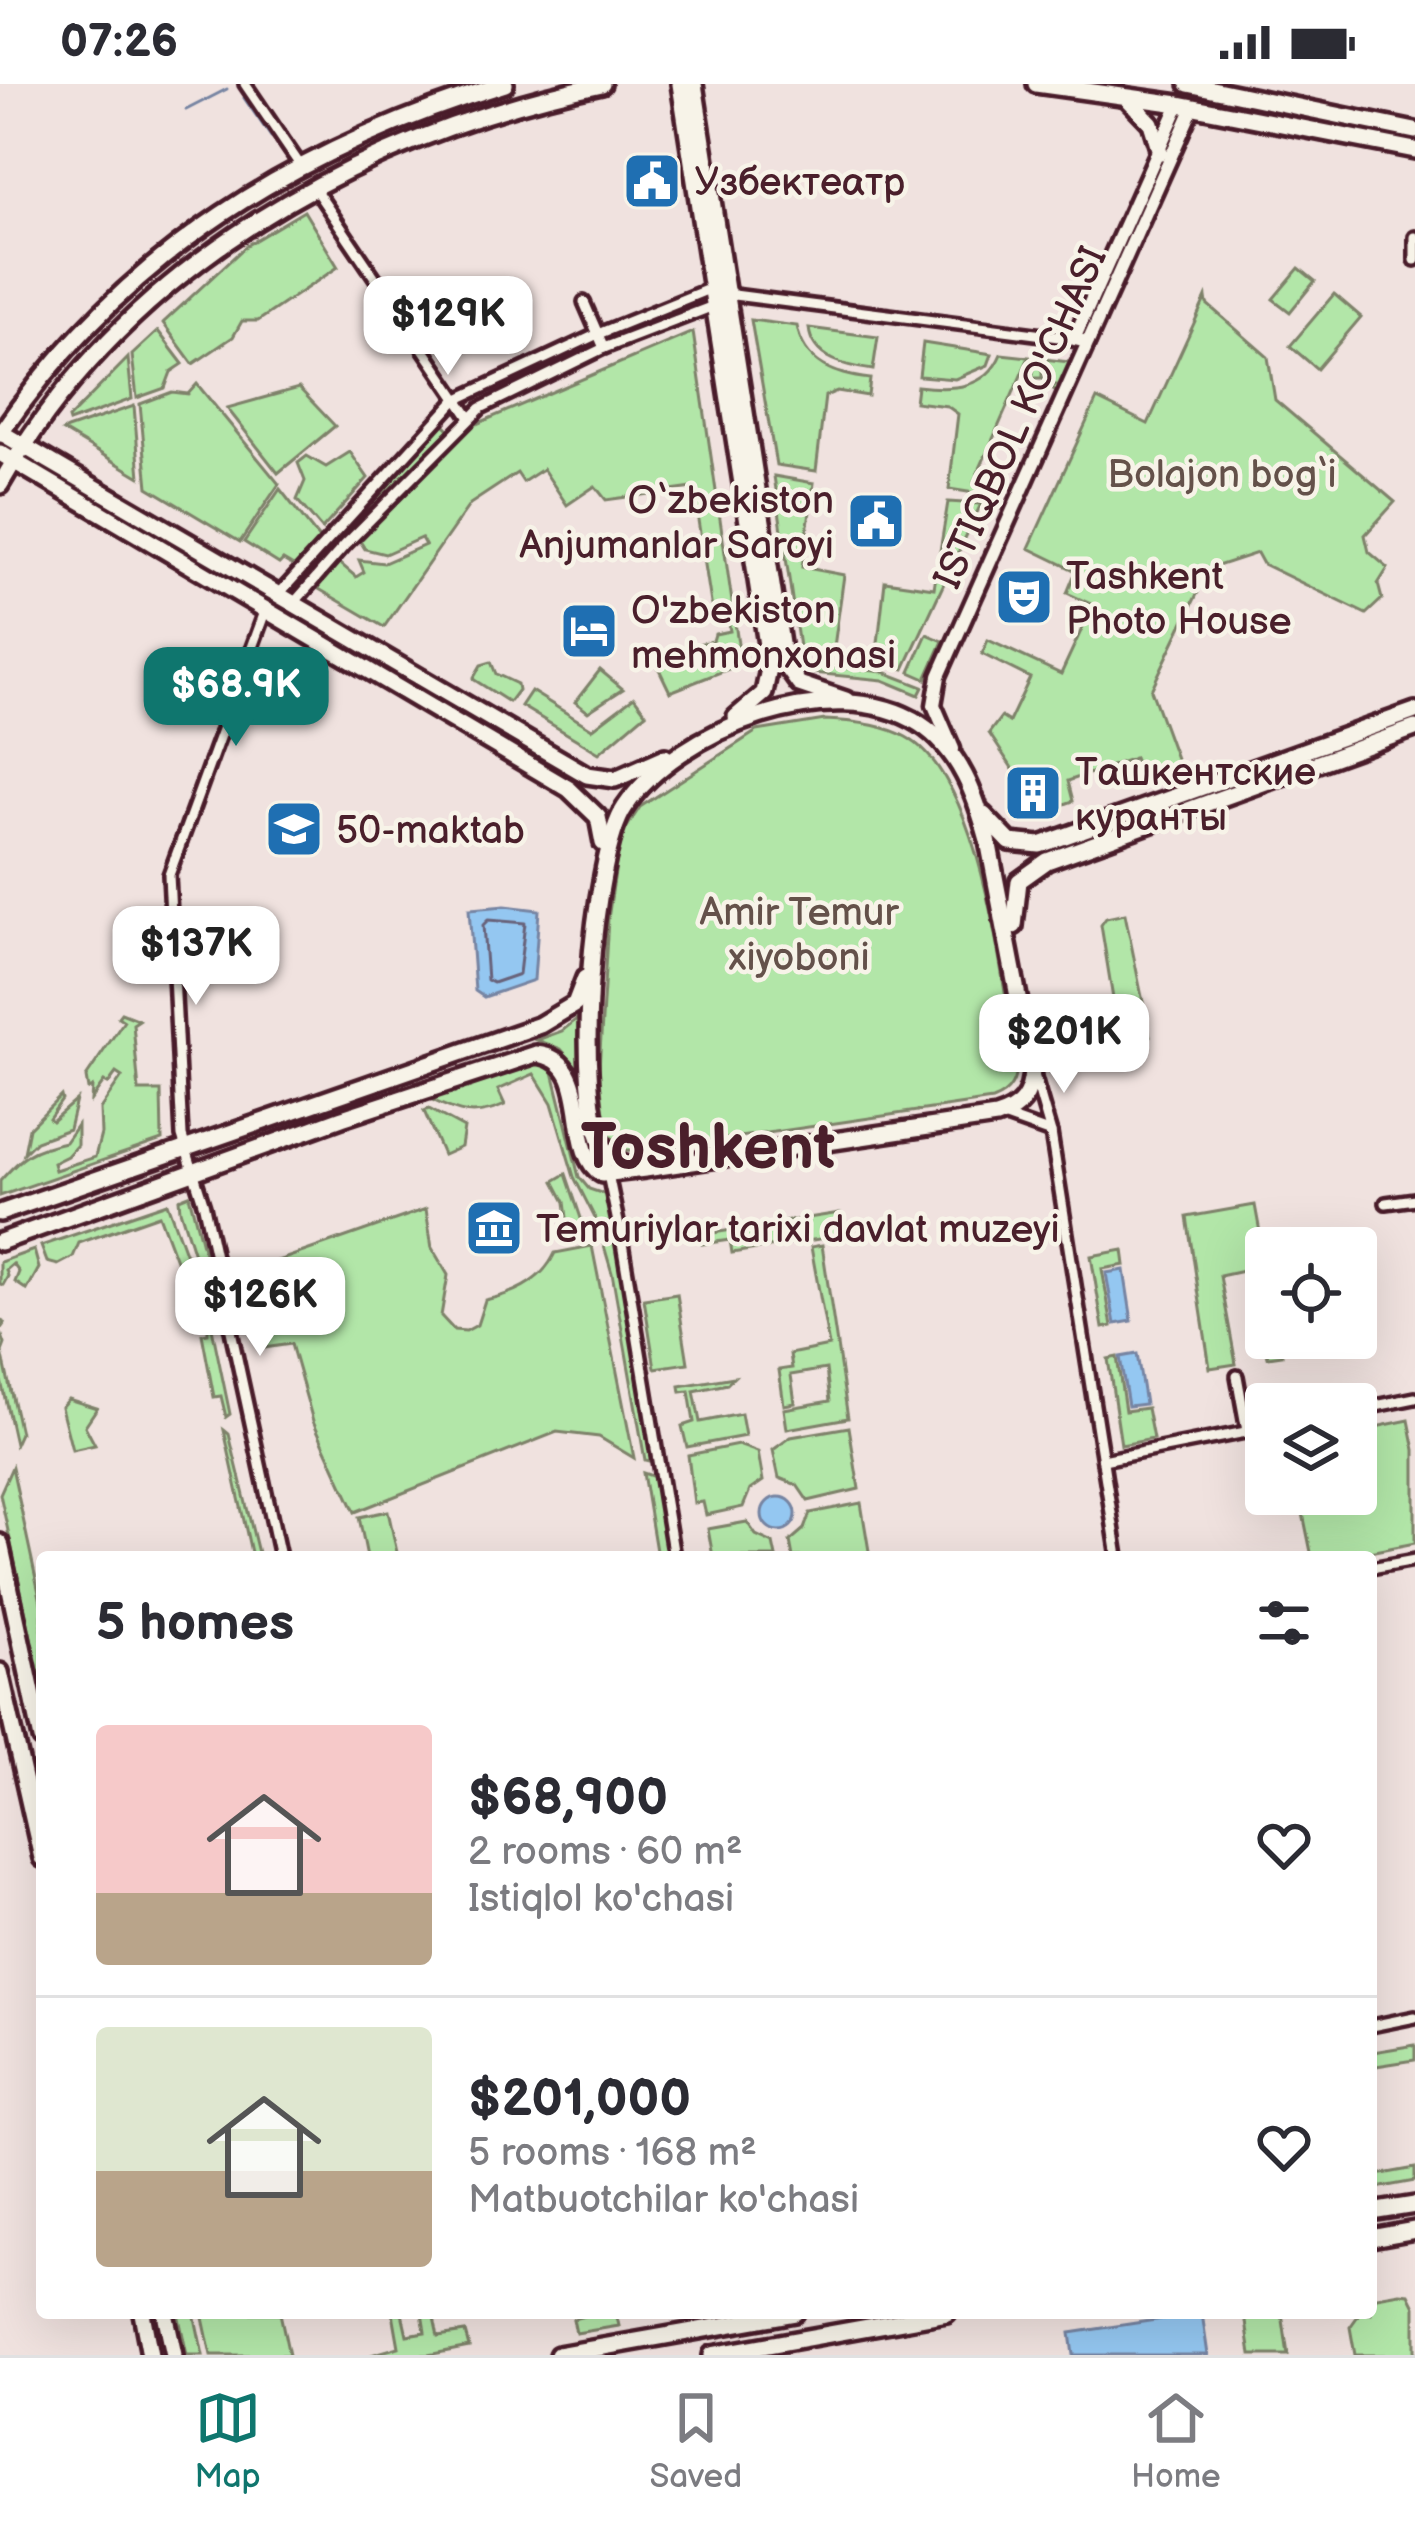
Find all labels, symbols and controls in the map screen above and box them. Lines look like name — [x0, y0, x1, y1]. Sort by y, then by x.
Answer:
text: 07:26 — [60, 15, 178, 70]
public building icon: Узбектеатр — [621, 150, 683, 212]
place label: Узбектеатр — [694, 160, 905, 207]
street label: ISTIQBOL KO'CHASI — [925, 240, 1118, 596]
pin: $129K — [364, 276, 532, 378]
text: $129K — [391, 291, 505, 338]
park label: Bolajon bog‘i — [1107, 452, 1337, 499]
place label: O‘zbekiston Anjumanlar Saroyi — [519, 478, 834, 570]
public building icon: O‘zbekiston Anjumanlar Saroyi — [845, 490, 907, 552]
place label: Tashkent Photo House — [1066, 554, 1292, 646]
theatre icon: Tashkent Photo House — [993, 566, 1055, 628]
place label: O'zbekiston mehmonxonasi — [631, 588, 896, 680]
hotel icon: O'zbekiston mehmonxonasi — [558, 600, 620, 662]
pin: $68.9K — [138, 647, 334, 749]
text: $68.9K — [171, 662, 301, 709]
place label: Ташкентские куранты — [1075, 750, 1316, 842]
building icon: Ташкентские куранты — [1002, 762, 1064, 824]
school or university icon: 50-maktab — [263, 798, 325, 860]
place label: 50-maktab — [336, 808, 525, 855]
park label: Amir Temur xiyoboni — [700, 890, 899, 982]
pin: $137K — [112, 906, 280, 1008]
text: $137K — [140, 921, 252, 968]
pin: $201K — [980, 994, 1148, 1096]
text: $201K — [1006, 1009, 1122, 1056]
district label: Toshkent — [581, 1111, 835, 1187]
museum icon: Temuriylar tarixi davlat muzeyi — [463, 1197, 525, 1259]
place label: Temuriylar tarixi davlat muzeyi — [536, 1207, 1060, 1254]
map controls — [1245, 1227, 1377, 1515]
button: locate — [1245, 1227, 1377, 1359]
pin: $126K — [176, 1257, 344, 1359]
text: $126K — [202, 1272, 318, 1319]
button: layers — [1245, 1383, 1377, 1515]
icon: filters — [1251, 1590, 1317, 1656]
text: 5 homes — [96, 1593, 294, 1654]
text: $68,900 — [468, 1768, 668, 1829]
icon: home — [192, 1773, 336, 1917]
icon: heart — [1251, 1812, 1317, 1878]
text: 2 rooms · 60 m² — [468, 1829, 743, 1876]
text: Istiqlol ko'chasi — [468, 1876, 734, 1923]
text: $201,000 — [468, 2069, 691, 2130]
icon: home — [192, 2075, 336, 2219]
icon: heart — [1251, 2114, 1317, 2180]
text: 5 rooms · 168 m² — [468, 2130, 757, 2177]
text: Matbuotchilar ko'chasi — [468, 2177, 859, 2224]
tab: Map — [194, 2385, 261, 2497]
tab: Saved — [649, 2385, 742, 2497]
tab: Home — [1131, 2385, 1221, 2497]

